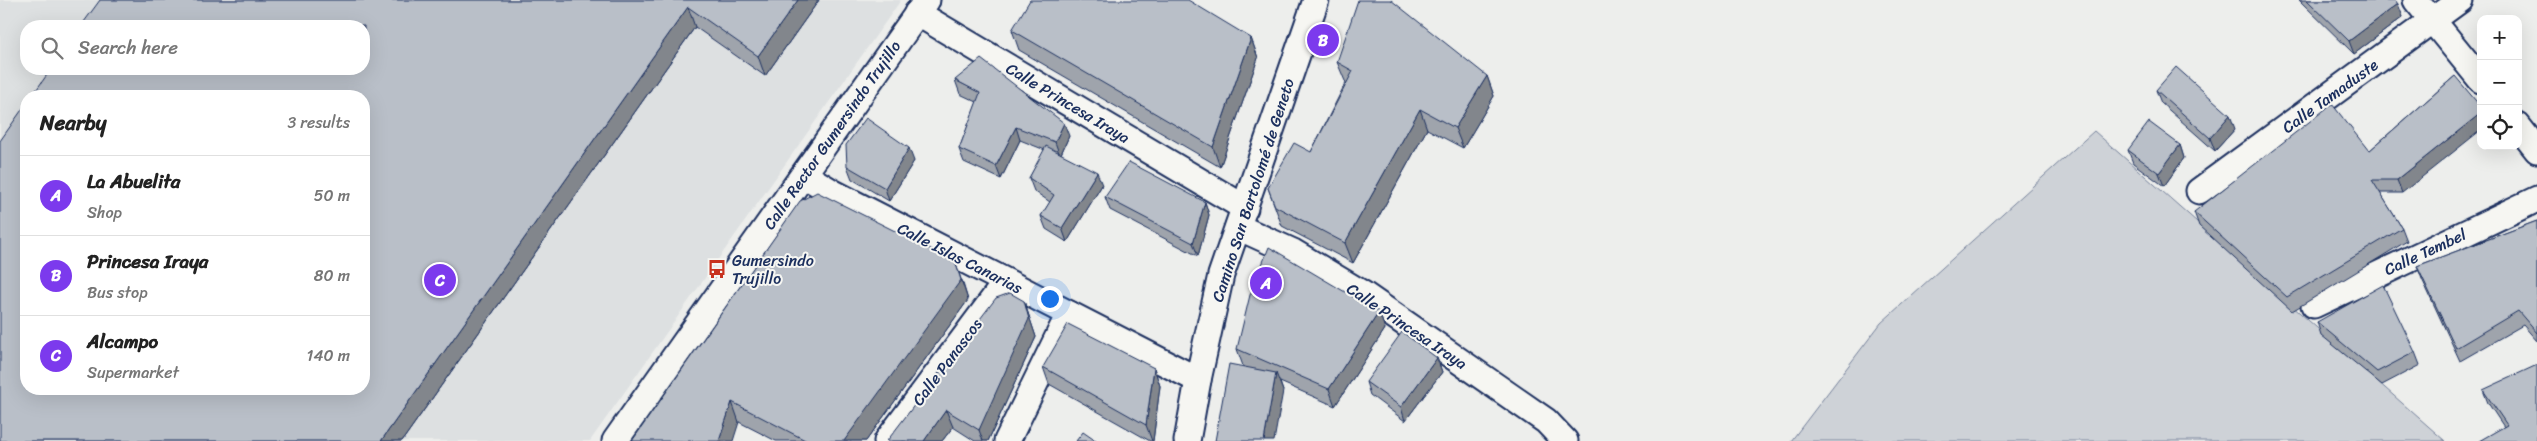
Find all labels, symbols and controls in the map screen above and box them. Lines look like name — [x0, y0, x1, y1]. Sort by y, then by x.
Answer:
map controls — [2477, 15, 2522, 150]
button: + — [2477, 15, 2522, 60]
search box — [20, 20, 370, 75]
pin: B — [1307, 21, 1339, 59]
text: Search here — [78, 31, 178, 64]
icon: search — [38, 34, 66, 62]
street label: Calle Rector Gumersindo Trujillo — [755, 34, 909, 236]
street label: Calle Tamaduste — [2276, 51, 2385, 141]
street label: Calle Princesa Iraya — [1000, 54, 1136, 152]
button: − — [2477, 60, 2522, 105]
street label: Camino San Bartolomé de Geneto — [1203, 74, 1303, 306]
text: Nearby — [40, 104, 106, 142]
button: locate — [2477, 105, 2522, 150]
text: 3 results — [287, 108, 350, 137]
text: La Abuelita — [87, 165, 180, 198]
text: A — [51, 181, 61, 210]
text: 50 m — [314, 181, 350, 210]
text: Shop — [87, 198, 122, 227]
street label: Calle Islas Canarias — [892, 214, 1028, 302]
street label: Calle Tembel — [2379, 220, 2471, 284]
text: Princesa Iraya — [87, 245, 208, 278]
place label: Gumersindo Trujillo — [732, 246, 814, 293]
bus stop icon: Gumersindo Trujillo — [706, 258, 728, 280]
text: B — [51, 261, 61, 290]
text: 80 m — [314, 261, 350, 290]
pin: C — [424, 261, 456, 299]
pin: A — [1250, 264, 1282, 302]
street label: Calle Princesa Iraya — [1341, 275, 1473, 377]
text: Bus stop — [87, 278, 148, 307]
your location — [1037, 286, 1063, 312]
street label: Calle Panascos — [904, 312, 990, 412]
text: Alcampo — [87, 325, 158, 358]
text: C — [51, 341, 61, 370]
text: 140 m — [307, 341, 350, 370]
text: Supermarket — [87, 358, 179, 387]

